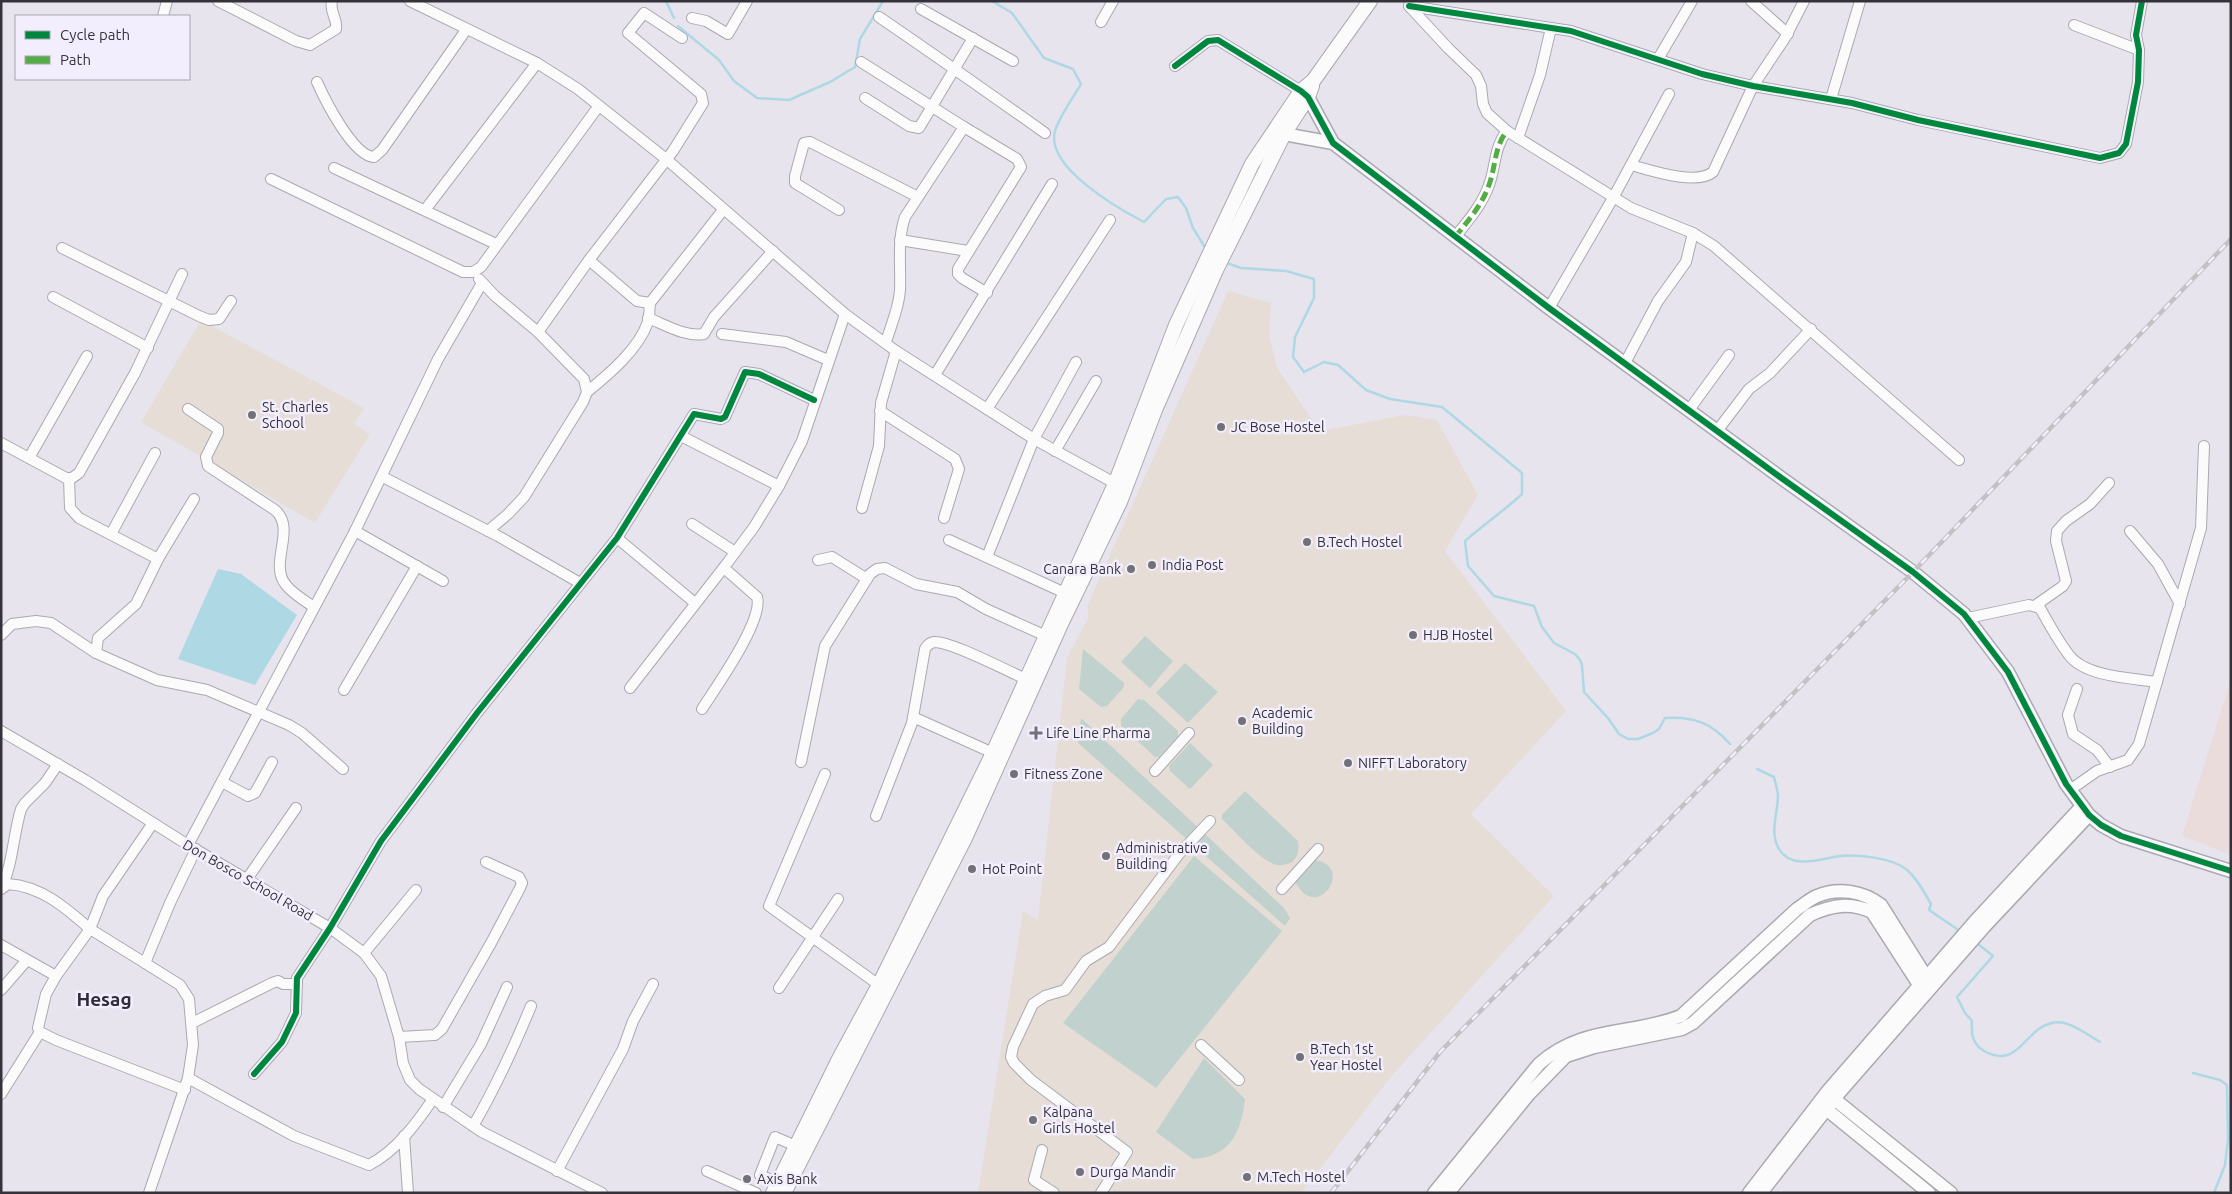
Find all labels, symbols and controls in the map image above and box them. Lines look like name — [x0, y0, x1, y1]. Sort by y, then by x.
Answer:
legend — [15, 15, 190, 80]
text: Cycle path — [60, 26, 130, 43]
text: Path — [60, 51, 91, 68]
place label: St. Charles School — [262, 399, 328, 431]
marker: St. Charles School — [246, 409, 258, 421]
place label: JC Bose Hostel — [1231, 419, 1325, 435]
marker: JC Bose Hostel — [1215, 421, 1227, 433]
place label: B.Tech Hostel — [1317, 534, 1402, 550]
marker: B.Tech Hostel — [1301, 536, 1313, 548]
place label: India Post — [1162, 557, 1224, 573]
marker: India Post — [1146, 559, 1158, 571]
place label: Canara Bank — [1043, 561, 1121, 577]
marker: Canara Bank — [1125, 563, 1137, 575]
place label: HJB Hostel — [1423, 627, 1493, 643]
marker: HJB Hostel — [1407, 629, 1419, 641]
place label: Academic Building — [1252, 705, 1313, 737]
marker: Academic Building — [1236, 715, 1248, 727]
place label: Life Line Pharma — [1046, 725, 1150, 741]
marker: Life Line Pharma — [1030, 727, 1042, 739]
place label: NIFFT Laboratory — [1358, 755, 1467, 771]
marker: NIFFT Laboratory — [1342, 757, 1354, 769]
place label: Fitness Zone — [1024, 766, 1103, 782]
marker: Fitness Zone — [1008, 768, 1020, 780]
street label: Don Bosco School Road — [180, 836, 316, 924]
place label: Administrative Building — [1116, 840, 1208, 872]
marker: Administrative Building — [1100, 850, 1112, 862]
place label: Hot Point — [982, 861, 1042, 877]
marker: Hot Point — [966, 863, 978, 875]
district label: Hesag — [76, 988, 132, 1010]
place label: B.Tech 1st Year Hostel — [1310, 1041, 1382, 1073]
marker: B.Tech 1st Year Hostel — [1294, 1051, 1306, 1063]
place label: Kalpana Girls Hostel — [1043, 1104, 1115, 1136]
marker: Kalpana Girls Hostel — [1027, 1114, 1039, 1126]
place label: Durga Mandir — [1090, 1164, 1177, 1180]
marker: Durga Mandir — [1074, 1166, 1086, 1178]
place label: M.Tech Hostel — [1257, 1169, 1346, 1185]
place label: Axis Bank — [757, 1171, 817, 1187]
marker: M.Tech Hostel — [1241, 1171, 1253, 1183]
marker: Axis Bank — [741, 1173, 753, 1185]

